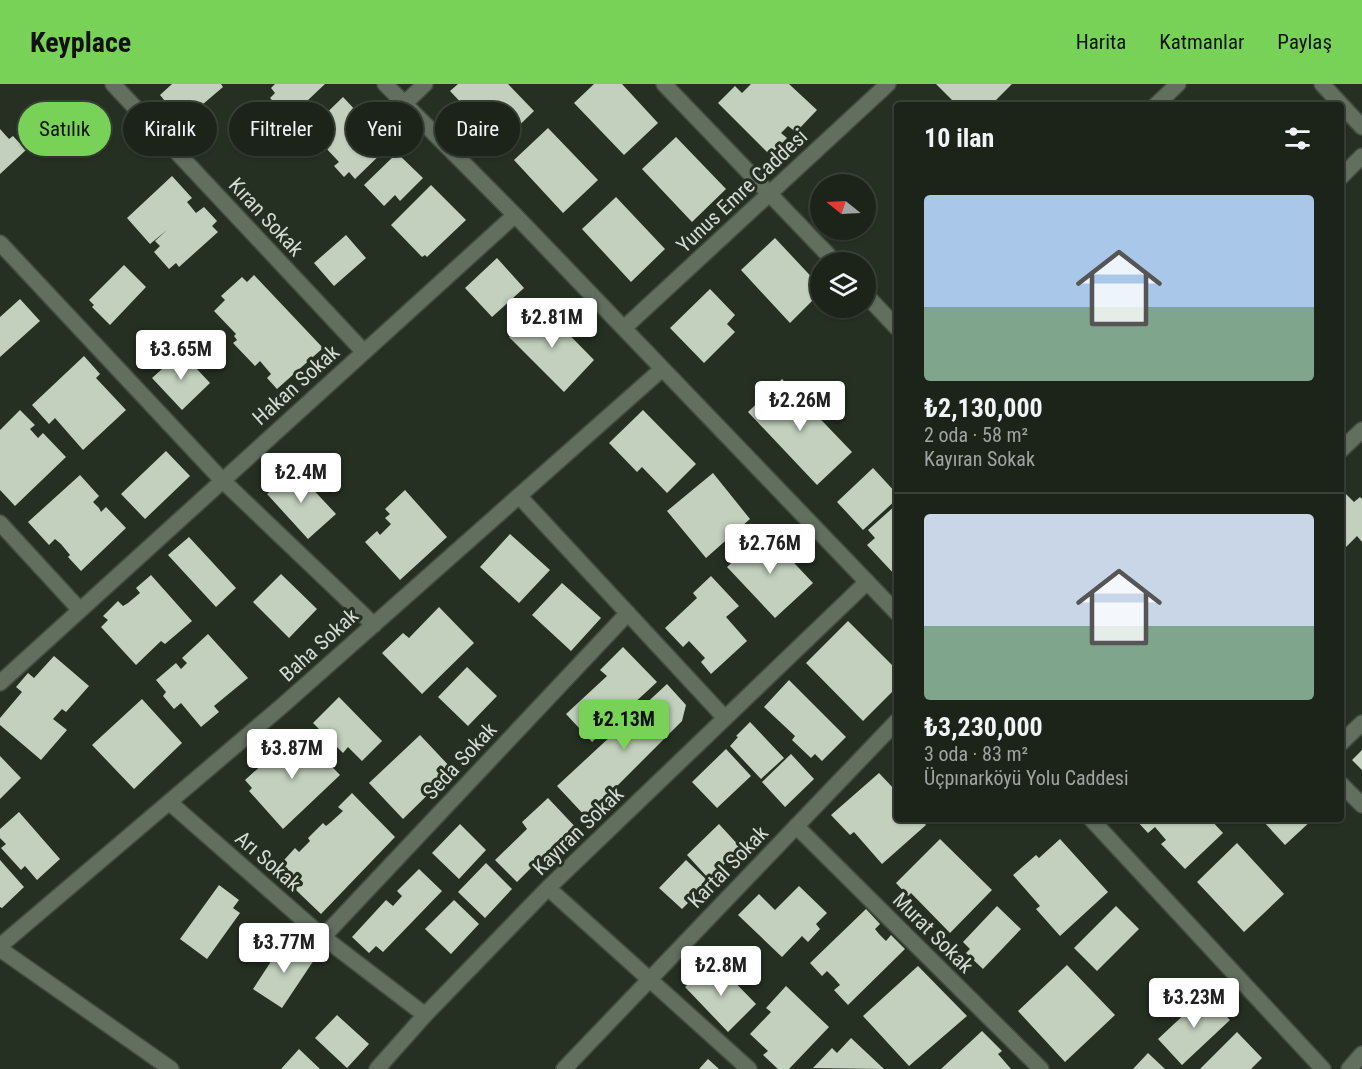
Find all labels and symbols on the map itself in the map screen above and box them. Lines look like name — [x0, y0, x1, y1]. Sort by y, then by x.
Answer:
street label: Yunus Emre Caddesi — [672, 124, 812, 258]
street label: Kıran Sokak — [224, 173, 309, 261]
north arrow — [810, 174, 876, 240]
pin: ₺2.81M — [503, 298, 601, 349]
pin: ₺3.65M — [132, 330, 230, 381]
street label: Hakan Sokak — [248, 340, 345, 430]
pin: ₺2.26M — [751, 381, 849, 432]
pin: ₺2.4M — [259, 453, 343, 504]
pin: ₺2.76M — [721, 524, 819, 575]
street label: Baha Sokak — [275, 603, 363, 686]
pin: ₺2.13M — [575, 700, 673, 751]
street label: Seda Sokak — [418, 717, 502, 804]
pin: ₺3.87M — [243, 729, 341, 780]
street label: Kayıran Sokak — [528, 782, 629, 880]
street label: Kartal Sokak — [683, 821, 773, 913]
street label: Arı Sokak — [230, 826, 306, 896]
street label: Murat Sokak — [888, 888, 978, 978]
pin: ₺3.77M — [235, 923, 333, 974]
pin: ₺2.8M — [679, 946, 763, 997]
pin: ₺3.23M — [1145, 978, 1243, 1029]

